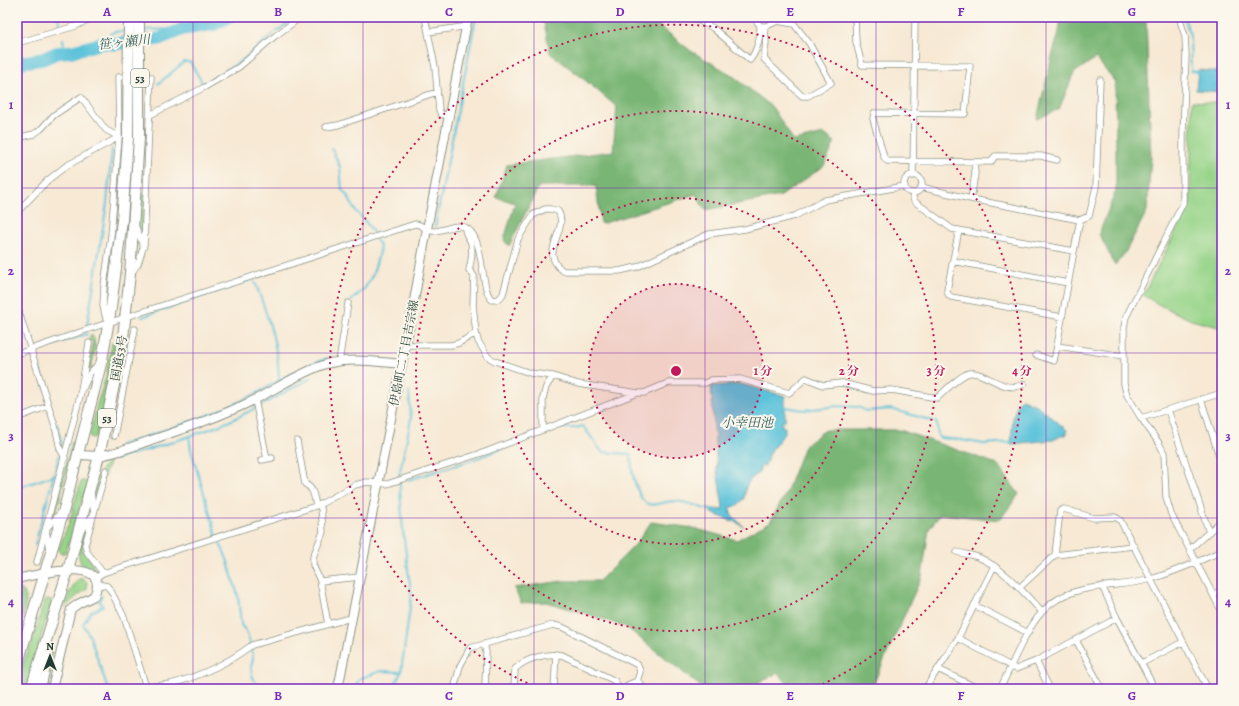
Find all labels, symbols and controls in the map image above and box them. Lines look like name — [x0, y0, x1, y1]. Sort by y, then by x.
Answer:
text: A — [102, 3, 112, 20]
text: B — [274, 3, 282, 20]
text: C — [445, 3, 453, 20]
text: D — [615, 3, 625, 20]
text: E — [786, 3, 794, 20]
text: F — [958, 3, 965, 20]
text: G — [1128, 3, 1136, 20]
water label: 笹ヶ瀬川 — [97, 31, 153, 53]
road number: 53 — [131, 69, 149, 87]
text: 1 — [9, 96, 14, 113]
text: 1 — [1226, 96, 1231, 113]
text: 2 — [8, 262, 15, 279]
text: 2 — [1225, 262, 1232, 279]
street label: 伊島町二丁目吉宗線 — [386, 298, 422, 408]
street label: 国道53号 — [107, 334, 131, 382]
text: 1 分 — [754, 363, 772, 379]
text: 2 分 — [839, 363, 859, 379]
text: 3 分 — [926, 363, 946, 379]
text: 4 分 — [1012, 363, 1032, 379]
centre of rings — [669, 364, 683, 378]
road number: 53 — [98, 409, 116, 427]
water label: 小幸田池 — [721, 414, 775, 431]
text: 3 — [8, 427, 14, 444]
text: 3 — [1225, 427, 1231, 444]
text: 4 — [8, 593, 14, 610]
text: 4 — [1225, 593, 1231, 610]
north arrow — [30, 636, 70, 676]
text: N — [46, 639, 54, 654]
text: A — [102, 687, 112, 704]
text: B — [274, 687, 282, 704]
text: C — [445, 687, 453, 704]
text: D — [615, 687, 625, 704]
text: E — [786, 687, 794, 704]
text: F — [958, 687, 965, 704]
text: G — [1128, 687, 1136, 704]

